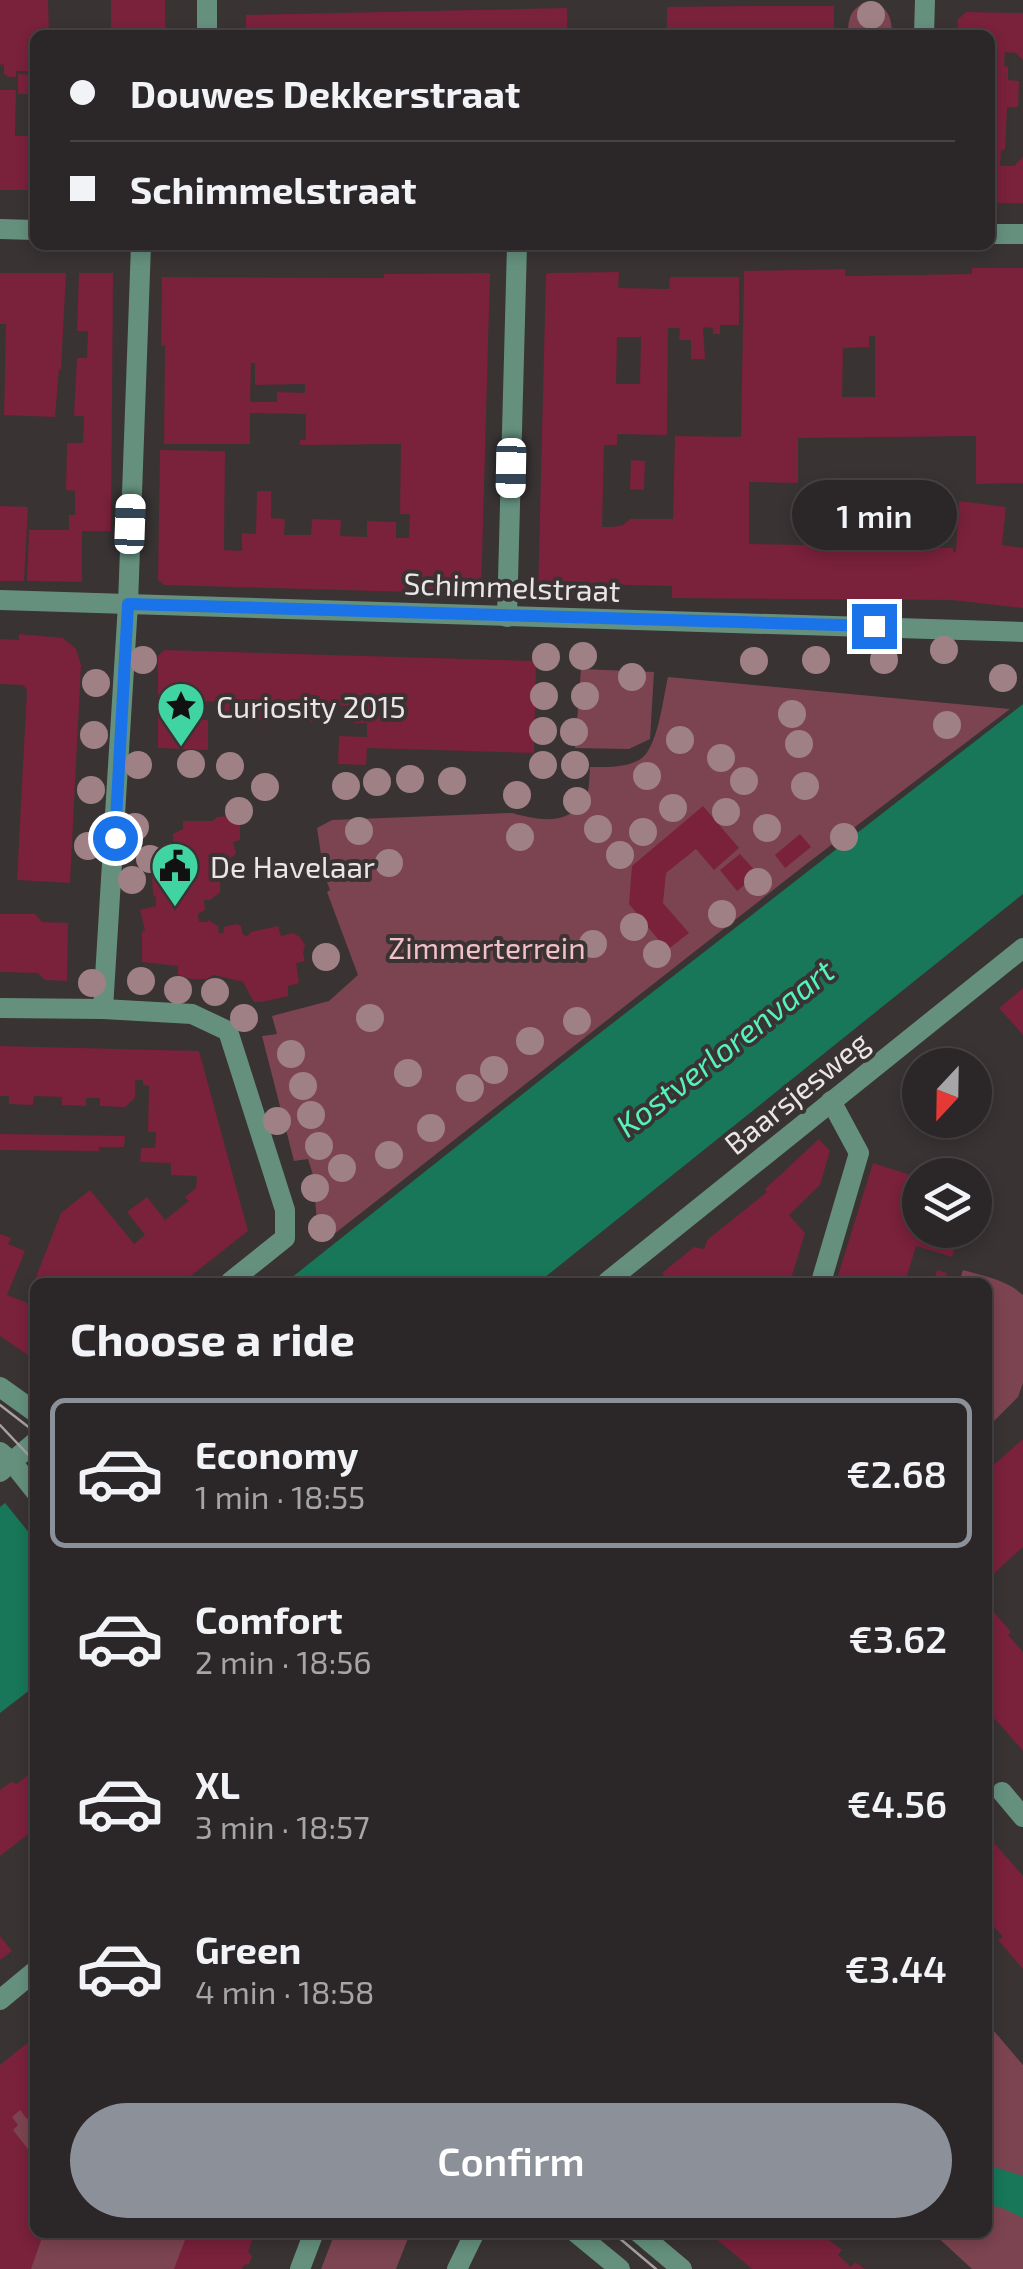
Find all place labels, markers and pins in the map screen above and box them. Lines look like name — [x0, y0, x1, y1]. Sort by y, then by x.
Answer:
place icon: Curiosity 2015 — [155, 680, 207, 748]
place label: Curiosity 2015 — [216, 688, 406, 724]
public building icon: De Havelaar — [149, 840, 201, 908]
place label: De Havelaar — [210, 848, 375, 884]

